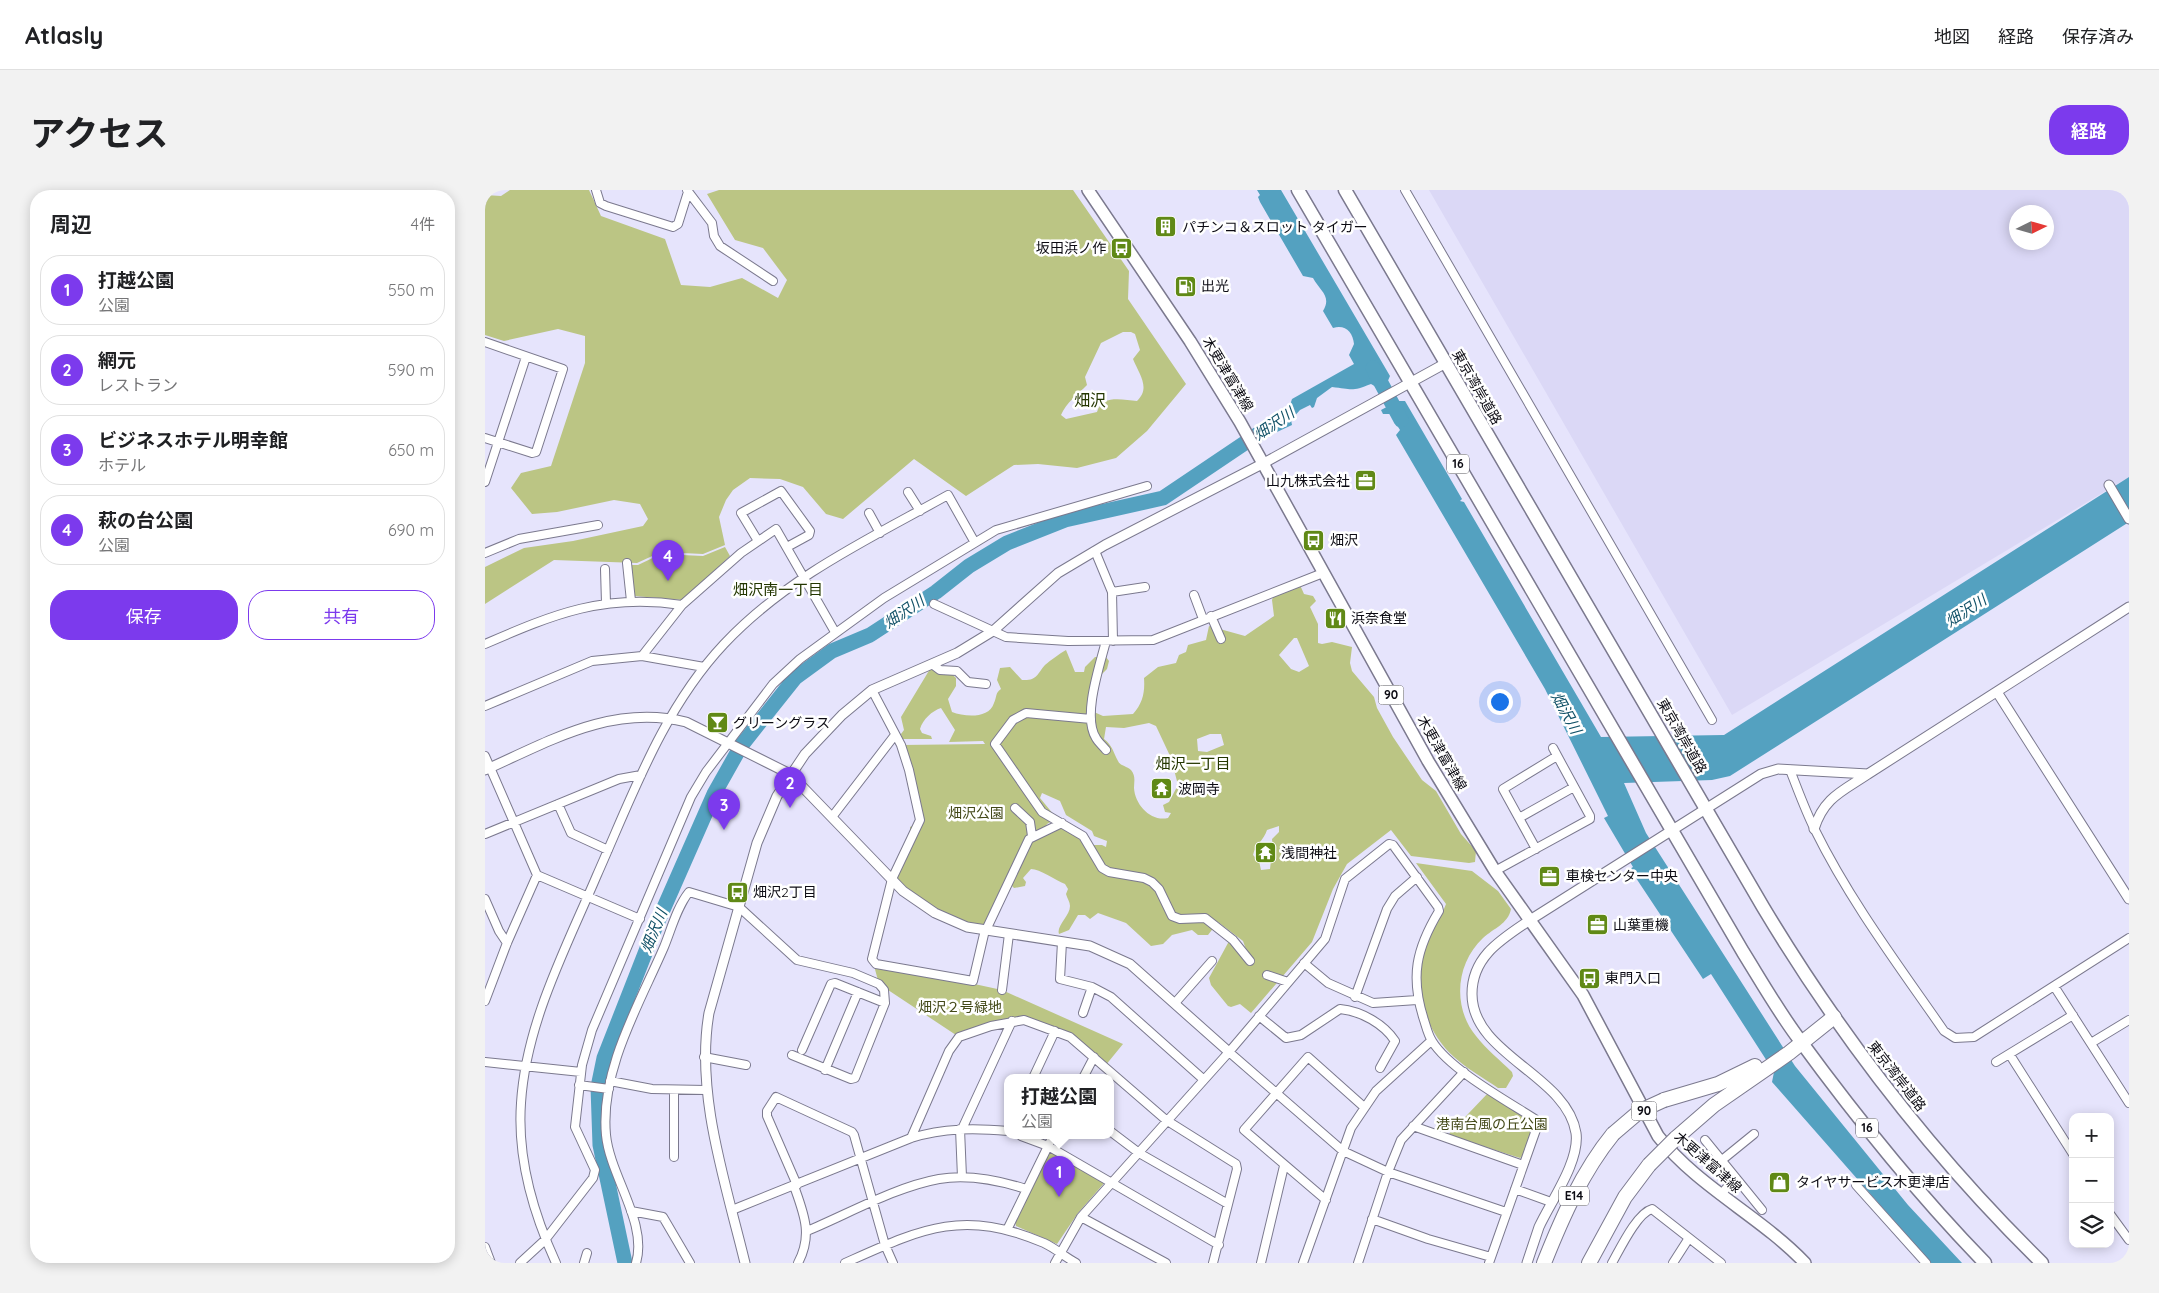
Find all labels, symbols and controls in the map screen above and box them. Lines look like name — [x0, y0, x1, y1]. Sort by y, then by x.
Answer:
text: Atlasly — [25, 20, 103, 50]
text: 地図 — [1934, 25, 1970, 48]
text: 経路 — [1998, 25, 2034, 48]
text: 保存済み — [2062, 25, 2134, 48]
button: 経路 — [2049, 105, 2129, 155]
text: アクセス — [30, 111, 168, 155]
north arrow — [2009, 205, 2054, 250]
text: 周辺 — [50, 211, 92, 237]
text: 4件 — [411, 214, 435, 234]
building icon: パチンコ＆スロット タイガー — [1154, 215, 1178, 239]
place label: パチンコ＆スロット タイガー — [1182, 218, 1368, 236]
bus stop icon: 坂田浜ノ作 — [1110, 236, 1134, 260]
place label: 坂田浜ノ作 — [1036, 239, 1106, 257]
text: 打越公園 — [98, 268, 174, 292]
fuel station icon: 出光 — [1173, 274, 1197, 298]
place label: 出光 — [1201, 277, 1229, 295]
text: 1 — [64, 280, 70, 300]
text: 550 m — [388, 280, 434, 300]
text: 公園 — [98, 295, 130, 315]
street label: 木更津富津線 — [1199, 333, 1257, 415]
street label: 東京湾岸道路 — [1448, 346, 1506, 428]
text: 網元 — [98, 348, 136, 372]
text: 2 — [62, 360, 72, 380]
text: 590 m — [388, 360, 434, 380]
text: レストラン — [98, 375, 178, 395]
district label: 畑沢 — [1074, 390, 1106, 410]
water label: 畑沢川 — [1250, 402, 1299, 444]
text: ビジネスホテル明幸館 — [98, 428, 288, 452]
text: 3 — [63, 440, 71, 460]
text: 650 m — [388, 440, 434, 460]
road number: 16 — [1447, 454, 1469, 474]
text: ホテル — [98, 455, 146, 475]
office icon: 山九株式会社 — [1354, 469, 1378, 493]
place label: 山九株式会社 — [1266, 472, 1350, 490]
text: 萩の台公園 — [98, 508, 193, 532]
text: 4 — [62, 520, 72, 540]
text: 690 m — [388, 520, 434, 540]
bus stop icon: 畑沢 — [1302, 528, 1326, 552]
place label: 畑沢 — [1330, 531, 1358, 549]
text: 公園 — [98, 535, 130, 555]
pin: 4 — [652, 540, 684, 581]
district label: 畑沢南一丁目 — [733, 580, 823, 599]
water label: 畑沢川 — [1942, 589, 1991, 631]
button: 保存 — [50, 590, 238, 640]
button: 共有 — [248, 590, 435, 640]
water label: 畑沢川 — [880, 590, 929, 632]
restaurant icon: 浜奈食堂 — [1323, 606, 1347, 630]
place label: 浜奈食堂 — [1351, 609, 1407, 627]
road number: 90 — [1379, 686, 1403, 704]
water label: 畑沢川 — [1547, 688, 1587, 739]
your location — [1487, 689, 1513, 715]
street label: 東京湾岸道路 — [1653, 695, 1711, 777]
bar icon: グリーングラス — [705, 711, 729, 735]
street label: 木更津富津線 — [1413, 712, 1471, 794]
place label: グリーングラス — [733, 714, 830, 732]
district label: 畑沢一丁目 — [1155, 754, 1231, 773]
pin: 2 — [774, 767, 806, 808]
temple icon: 波岡寺 — [1150, 777, 1174, 801]
place label: 波岡寺 — [1178, 780, 1220, 798]
pin: 3 — [708, 789, 740, 830]
park label: 畑沢公園 — [948, 804, 1004, 822]
temple icon: 浅間神社 — [1253, 841, 1277, 865]
place label: 浅間神社 — [1281, 844, 1337, 862]
office icon: 車検センター中央 — [1538, 864, 1562, 888]
place label: 車検センター中央 — [1566, 867, 1678, 885]
bus stop icon: 畑沢2丁目 — [725, 880, 749, 904]
place label: 畑沢2丁目 — [753, 883, 817, 901]
water label: 畑沢川 — [636, 905, 672, 955]
office icon: 山葉重機 — [1585, 913, 1609, 937]
place label: 山葉重機 — [1613, 916, 1669, 934]
bus stop icon: 東門入口 — [1577, 966, 1601, 990]
place label: 東門入口 — [1605, 969, 1661, 987]
park label: 畑沢２号緑地 — [918, 998, 1002, 1016]
street label: 東京湾岸道路 — [1864, 1037, 1930, 1115]
popup — [1004, 1074, 1114, 1139]
text: 打越公園 — [1021, 1084, 1097, 1108]
road number: 90 — [1631, 1101, 1657, 1120]
text: 公園 — [1021, 1111, 1053, 1131]
map controls — [2069, 1113, 2114, 1248]
button: + — [2069, 1113, 2114, 1158]
park label: 港南台風の丘公園 — [1436, 1115, 1548, 1133]
road number: 16 — [1856, 1118, 1878, 1138]
street label: 木更津富津線 — [1670, 1128, 1746, 1196]
pin: 1 — [1043, 1156, 1075, 1197]
button: − — [2069, 1158, 2114, 1203]
shop icon: タイヤサービス木更津店 — [1768, 1170, 1792, 1194]
place label: タイヤサービス木更津店 — [1796, 1173, 1950, 1191]
road number: E14 — [1559, 1186, 1589, 1206]
button: layers — [2069, 1203, 2114, 1248]

